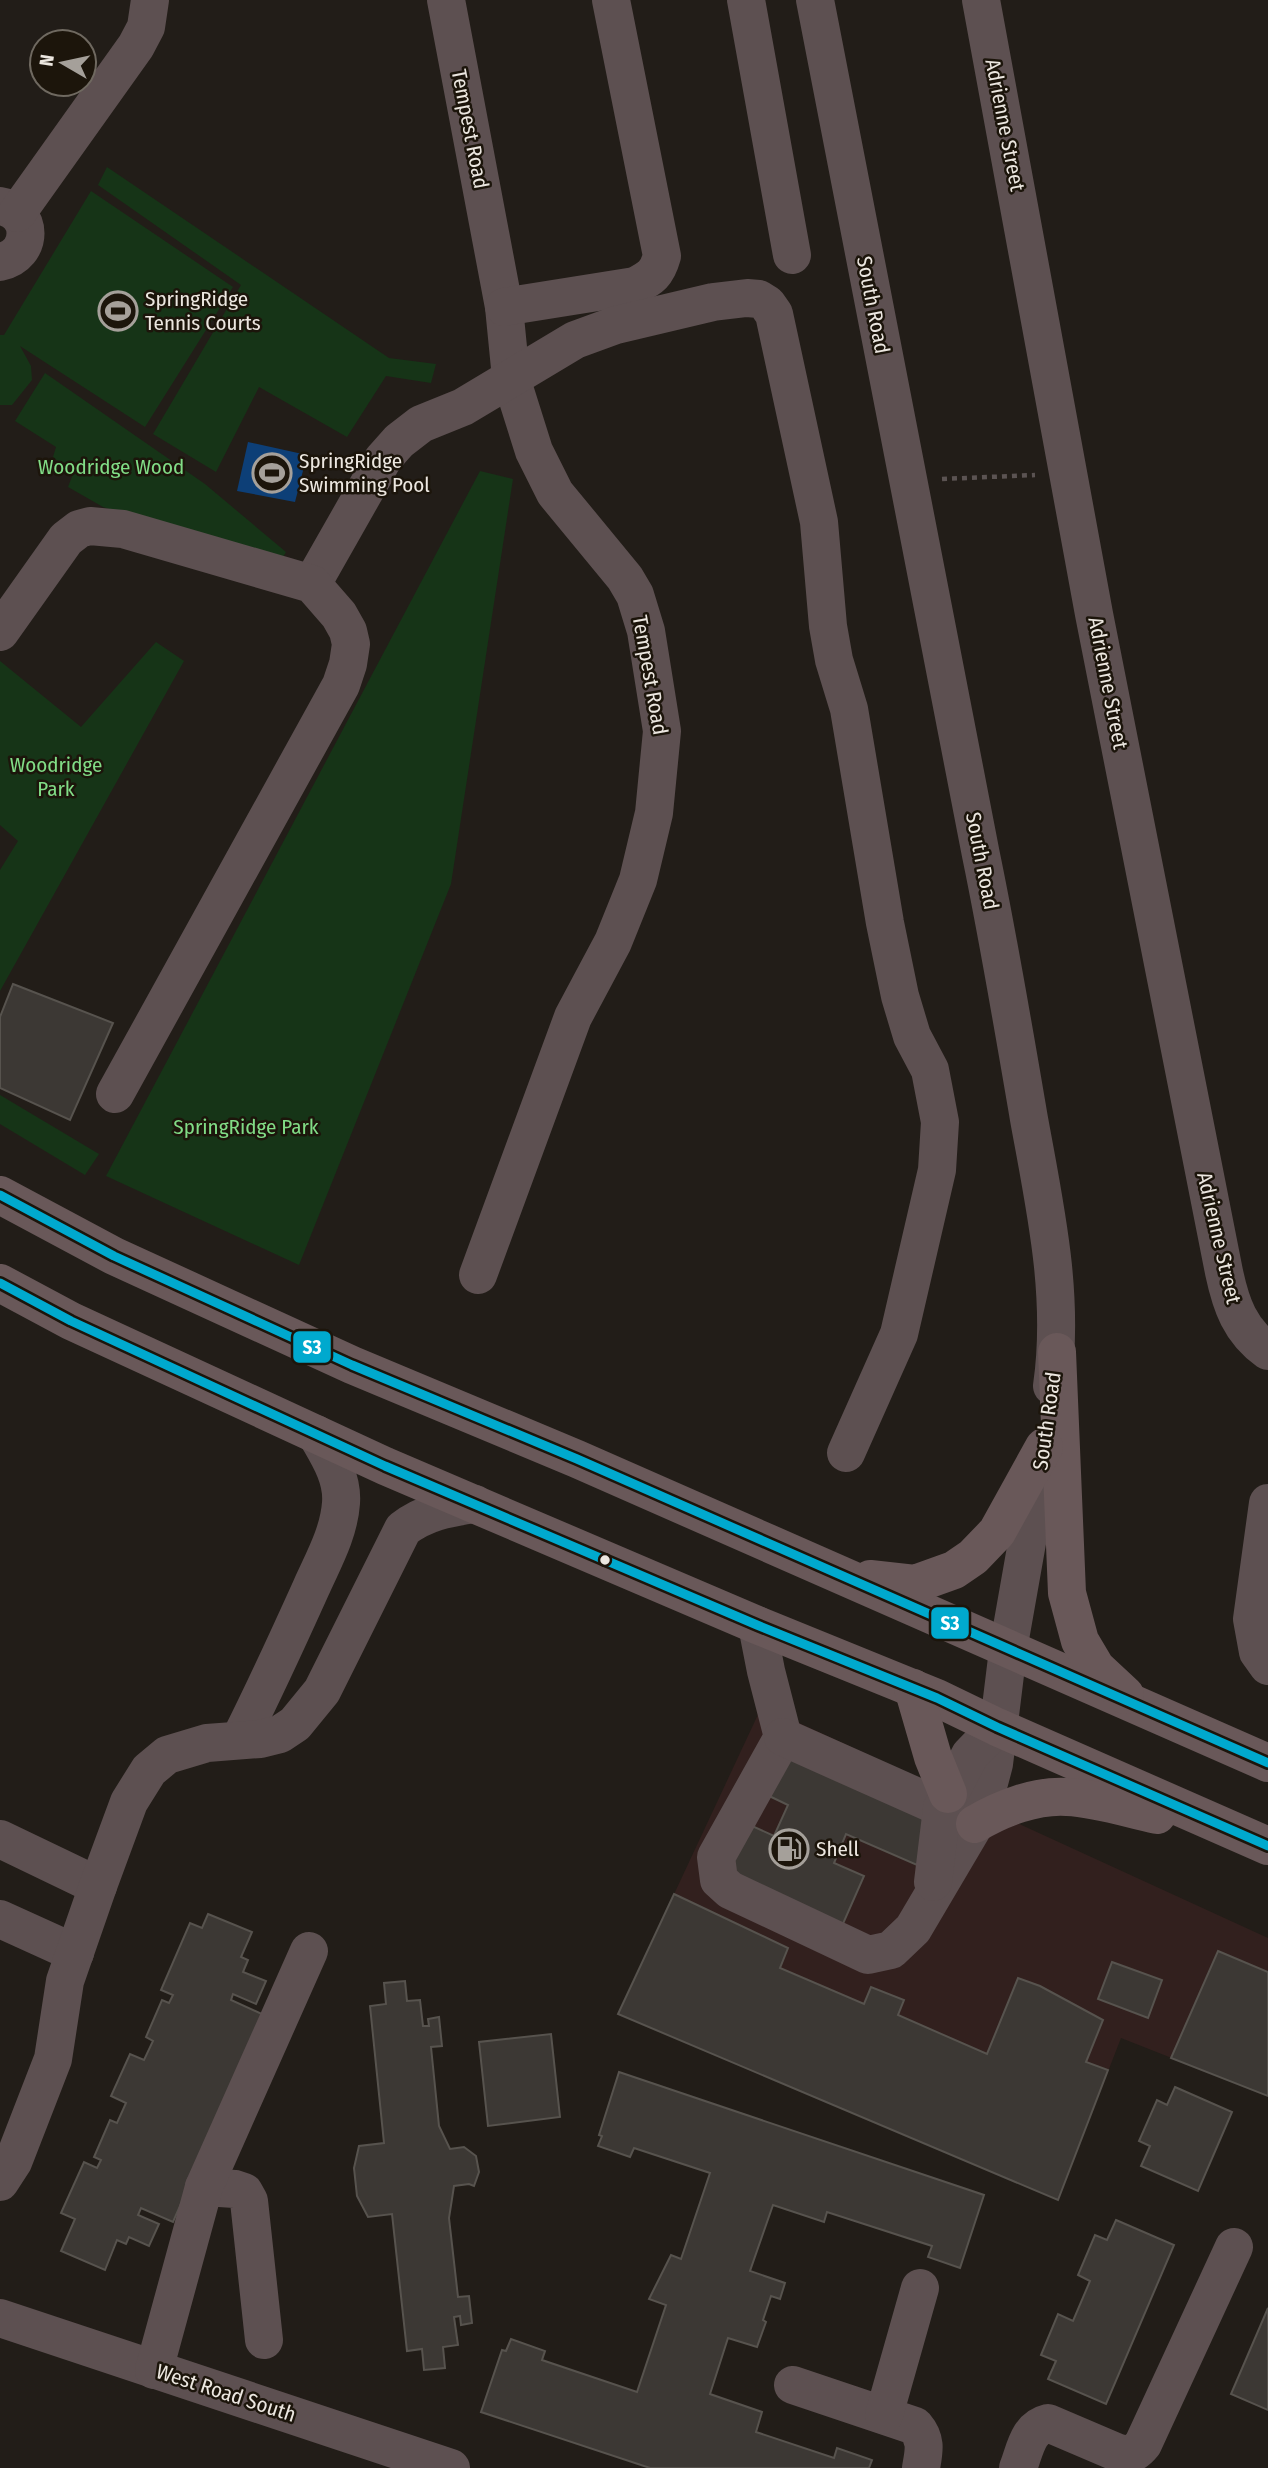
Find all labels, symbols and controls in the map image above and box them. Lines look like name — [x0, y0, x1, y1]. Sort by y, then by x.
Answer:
north arrow — [28, 28, 98, 98]
text: N — [34, 53, 59, 68]
street label: Adrienne Street — [979, 57, 1031, 194]
street label: Tempest Road — [446, 67, 494, 191]
street label: South Road — [851, 254, 895, 356]
place label: SpringRidge Tennis Courts — [145, 286, 261, 336]
sports icon: SpringRidge Tennis Courts — [97, 290, 139, 332]
place label: SpringRidge Swimming Pool — [299, 448, 430, 498]
sports icon: SpringRidge Swimming Pool — [251, 452, 293, 494]
park label: Woodridge Wood — [38, 454, 184, 480]
street label: Tempest Road — [627, 613, 673, 737]
street label: Adrienne Street — [1082, 615, 1134, 752]
park label: Woodridge Park — [10, 752, 102, 802]
street label: South Road — [960, 810, 1004, 912]
park label: SpringRidge Park — [173, 1114, 319, 1140]
street label: Adrienne Street — [1191, 1170, 1247, 1307]
line badge: S3 — [292, 1330, 332, 1364]
text: S3 — [303, 1336, 321, 1359]
street label: South Road — [1027, 1370, 1067, 1472]
unlabelled marker — [598, 1553, 612, 1567]
line badge: S3 — [930, 1606, 970, 1640]
text: S3 — [941, 1612, 959, 1635]
fuel station icon: Shell — [768, 1828, 810, 1870]
place label: Shell — [816, 1836, 859, 1862]
street label: West Road South — [153, 2358, 299, 2428]

